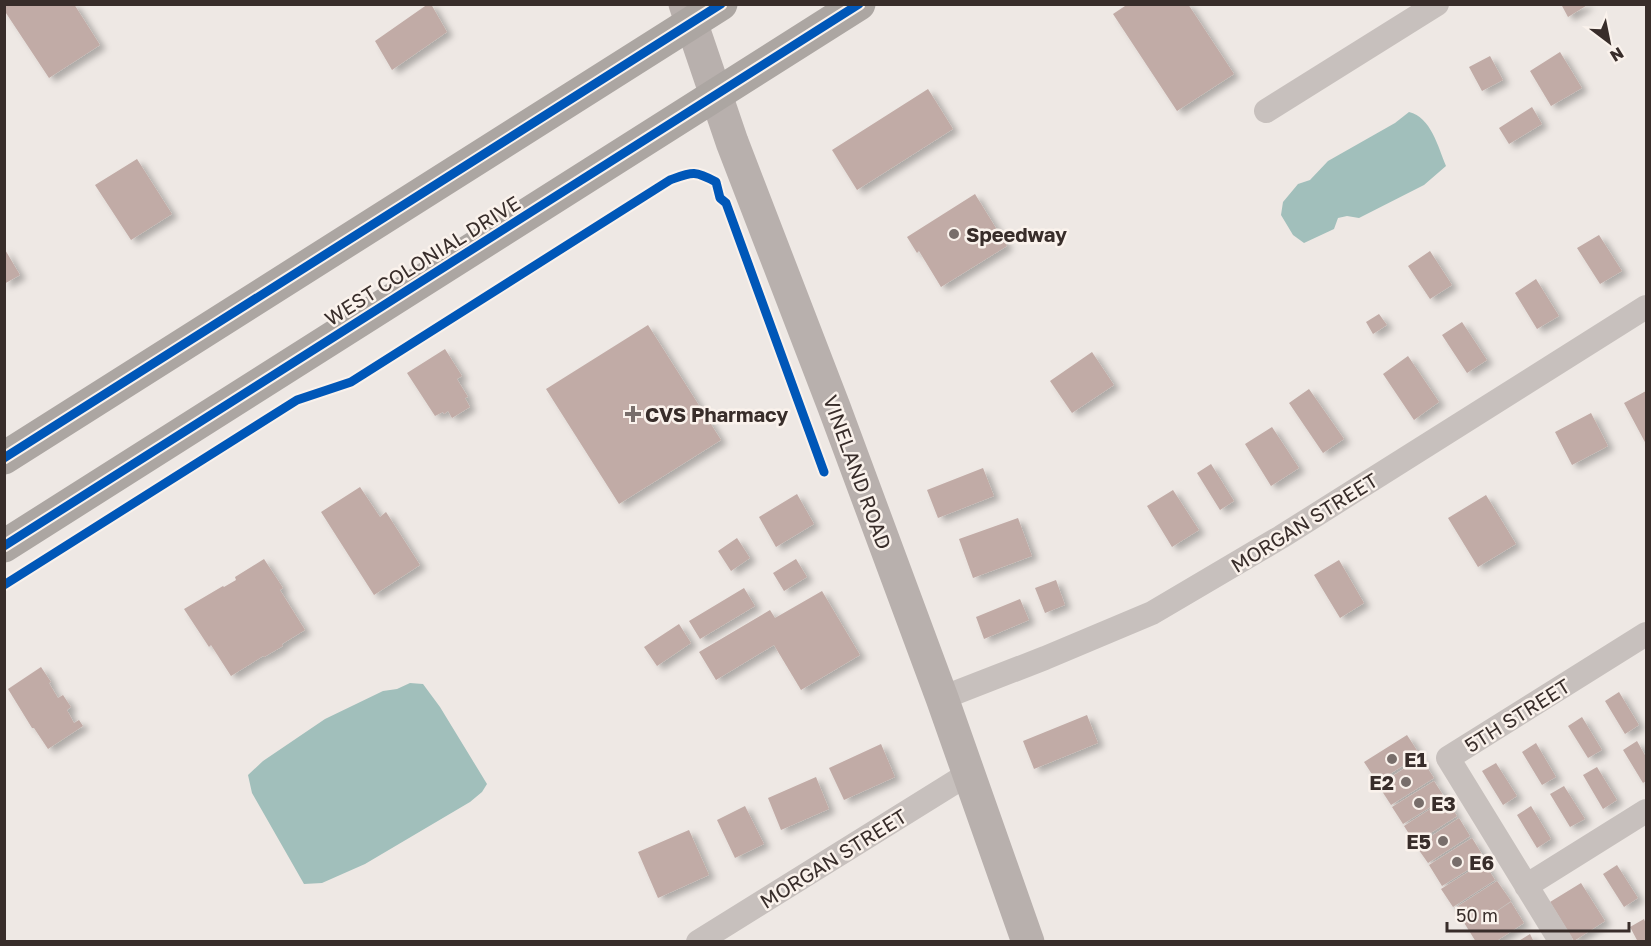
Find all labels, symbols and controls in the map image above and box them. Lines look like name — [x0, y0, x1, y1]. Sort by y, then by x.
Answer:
north arrow — [1579, 12, 1639, 72]
text: N — [1606, 43, 1627, 66]
street label: WEST COLONIAL DRIVE — [320, 190, 524, 330]
place label: Speedway — [966, 222, 1067, 246]
marker: Speedway — [947, 227, 961, 241]
street label: VINELAND ROAD — [819, 392, 897, 552]
place label: CVS Pharmacy — [645, 402, 788, 426]
marker: CVS Pharmacy — [626, 407, 640, 421]
street label: MORGAN STREET — [1226, 467, 1382, 577]
street label: 5TH STREET — [1460, 673, 1574, 757]
place label: E1 — [1404, 747, 1427, 771]
marker: E1 — [1385, 752, 1399, 766]
place label: E2 — [1369, 770, 1394, 794]
marker: E2 — [1399, 775, 1413, 789]
place label: E3 — [1431, 791, 1456, 815]
marker: E3 — [1412, 796, 1426, 810]
street label: MORGAN STREET — [755, 803, 911, 913]
place label: E5 — [1406, 829, 1431, 853]
marker: E5 — [1436, 834, 1450, 848]
place label: E6 — [1469, 850, 1494, 874]
marker: E6 — [1450, 855, 1464, 869]
scale bar — [1447, 895, 1628, 933]
text: 50 m — [1456, 904, 1498, 926]

